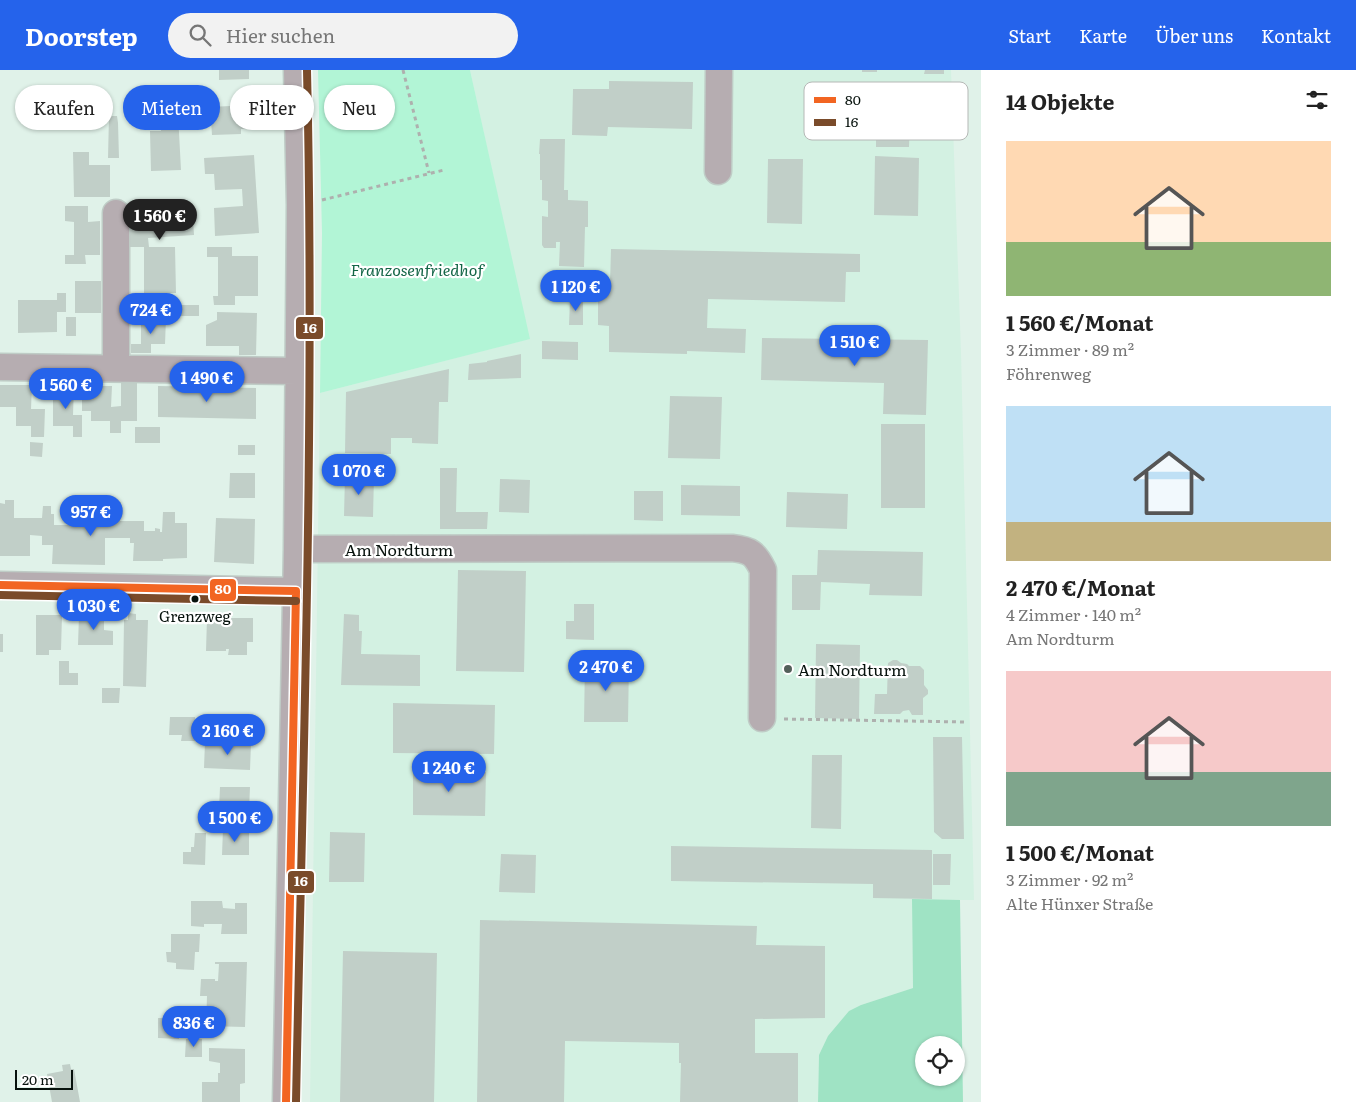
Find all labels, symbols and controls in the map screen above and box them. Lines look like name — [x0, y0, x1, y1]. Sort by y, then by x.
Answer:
search box — [168, 13, 518, 58]
text: Doorstep — [25, 18, 138, 53]
icon: search — [186, 21, 214, 49]
text: Hier suchen — [226, 21, 335, 49]
text: Start — [1008, 22, 1051, 49]
text: Karte — [1079, 22, 1127, 49]
text: Über uns — [1155, 22, 1233, 49]
text: Kontakt — [1261, 22, 1331, 49]
legend — [804, 82, 968, 140]
chip: Kaufen — [15, 85, 113, 130]
chip: Mieten — [123, 85, 220, 130]
chip: Filter — [230, 85, 314, 130]
chip: Neu — [324, 85, 395, 130]
text: 14 Objekte — [1006, 85, 1114, 116]
icon: filters — [1303, 86, 1331, 114]
text: 80 — [845, 89, 861, 109]
text: 16 — [845, 111, 859, 131]
icon: home — [1124, 173, 1214, 263]
pin: 1 560 € — [114, 198, 206, 241]
text: 1 560 € — [134, 203, 186, 227]
park label: Franzosenfriedhof — [350, 257, 485, 281]
pin: 1 120 € — [530, 270, 622, 312]
text: 1 120 € — [551, 274, 601, 298]
pin: 724 € — [116, 292, 186, 335]
text: 724 € — [130, 297, 172, 321]
text: 1 560 €/Monat — [1006, 306, 1153, 337]
line badge: 16 — [295, 316, 324, 340]
text: 16 — [303, 317, 317, 337]
pin: 1 510 € — [809, 324, 901, 367]
text: 1 510 € — [830, 329, 880, 353]
text: 3 Zimmer · 89 m² — [1006, 337, 1134, 361]
pin: 1 490 € — [161, 360, 253, 403]
text: Föhrenweg — [1006, 361, 1091, 385]
text: 1 490 € — [181, 365, 233, 389]
pin: 1 560 € — [20, 368, 112, 410]
text: 1 560 € — [40, 372, 92, 396]
icon: home — [1124, 438, 1214, 528]
pin: 1 070 € — [313, 454, 405, 496]
text: 1 070 € — [333, 458, 385, 482]
pin: 957 € — [56, 494, 126, 537]
text: 957 € — [71, 499, 111, 523]
street label: Am Nordturm — [345, 537, 454, 561]
text: 2 470 €/Monat — [1006, 571, 1156, 602]
line badge: 80 — [209, 578, 237, 602]
text: 80 — [215, 578, 232, 598]
pin: 1 030 € — [48, 588, 140, 631]
text: 1 030 € — [68, 593, 120, 617]
marker: Grenzweg — [190, 594, 200, 604]
text: 4 Zimmer · 140 m² — [1006, 602, 1141, 626]
place label: Grenzweg — [159, 604, 232, 627]
text: Am Nordturm — [1006, 626, 1115, 650]
pin: 2 470 € — [560, 650, 652, 692]
text: 2 470 € — [579, 654, 633, 678]
place label: Am Nordturm — [798, 657, 907, 681]
marker: Am Nordturm — [782, 663, 794, 675]
icon: home — [1124, 703, 1214, 793]
pin: 2 160 € — [182, 714, 274, 756]
text: 2 160 € — [202, 718, 254, 742]
pin: 1 240 € — [403, 750, 495, 793]
text: 1 240 € — [423, 755, 475, 779]
pin: 1 500 € — [189, 800, 281, 843]
text: 1 500 € — [209, 805, 261, 829]
text: 1 500 €/Monat — [1006, 836, 1154, 867]
text: 3 Zimmer · 92 m² — [1006, 867, 1133, 891]
line badge: 16 — [287, 870, 315, 894]
text: 16 — [294, 870, 308, 890]
text: Alte Hünxer Straße — [1006, 891, 1153, 915]
pin: 836 € — [159, 1006, 229, 1048]
text: 836 € — [173, 1010, 215, 1034]
map controls — [915, 1036, 965, 1086]
button: locate — [915, 1036, 965, 1086]
scale bar — [15, 1067, 72, 1090]
text: 20 m — [22, 1069, 54, 1089]

